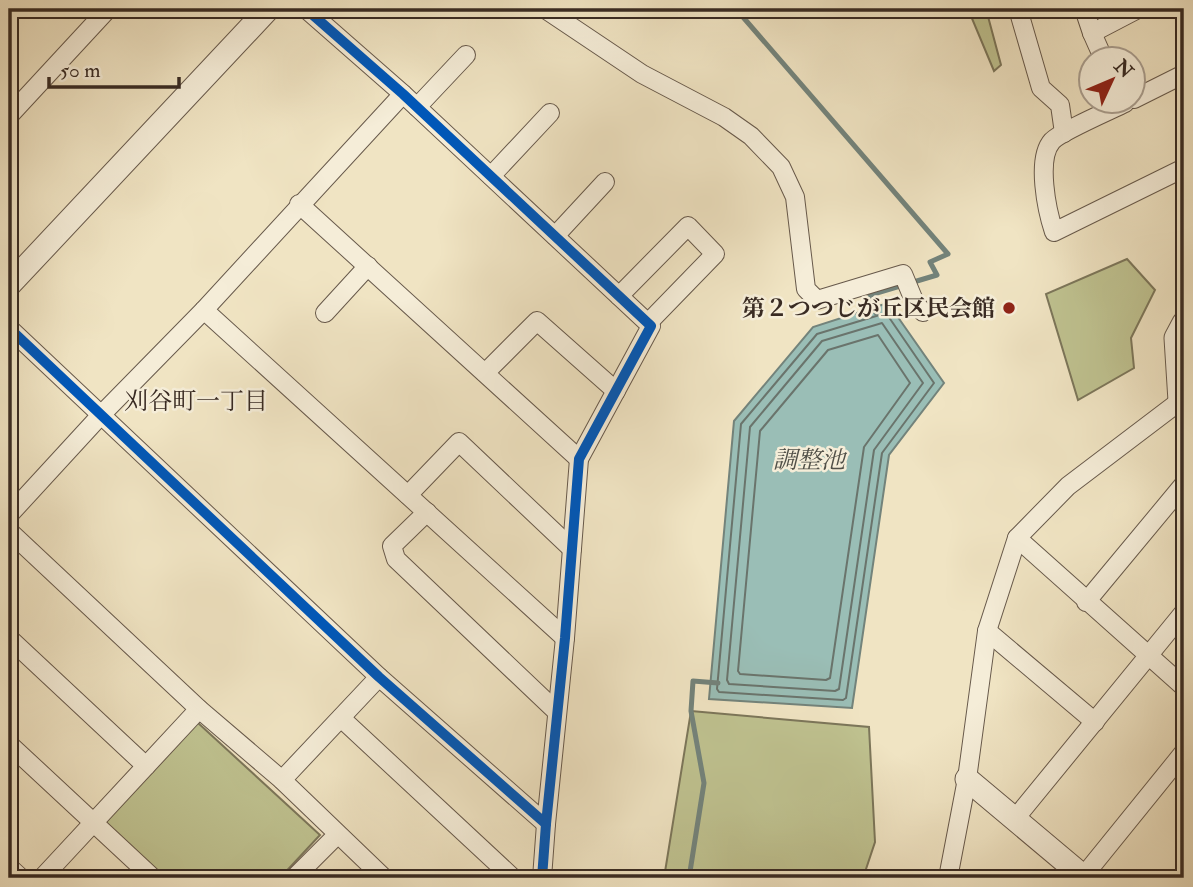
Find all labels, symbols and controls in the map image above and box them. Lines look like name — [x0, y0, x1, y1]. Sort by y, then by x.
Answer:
scale bar — [49, 46, 178, 90]
north arrow — [1078, 46, 1148, 116]
text: N — [1108, 54, 1139, 84]
text: 50 m — [60, 57, 101, 84]
place label: 第２つつじが丘区民会館 — [742, 294, 995, 323]
marker: 第２つつじが丘区民会館 — [1001, 300, 1017, 316]
district label: 刈谷町一丁目 — [124, 386, 268, 417]
water label: 調整池 — [773, 445, 848, 476]

